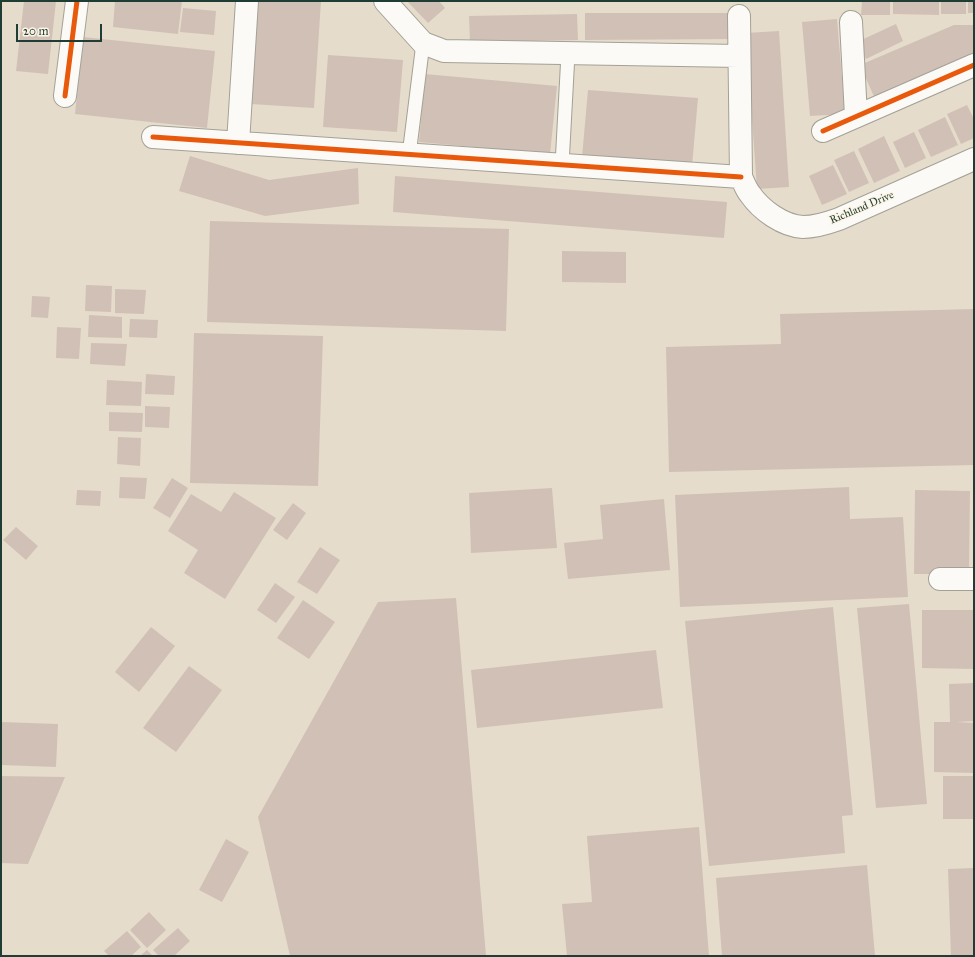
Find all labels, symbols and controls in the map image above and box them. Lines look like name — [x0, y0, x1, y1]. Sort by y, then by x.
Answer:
scale bar — [18, 16, 104, 42]
text: 20 m — [23, 24, 49, 38]
street label: Richland Drive — [828, 189, 896, 227]

